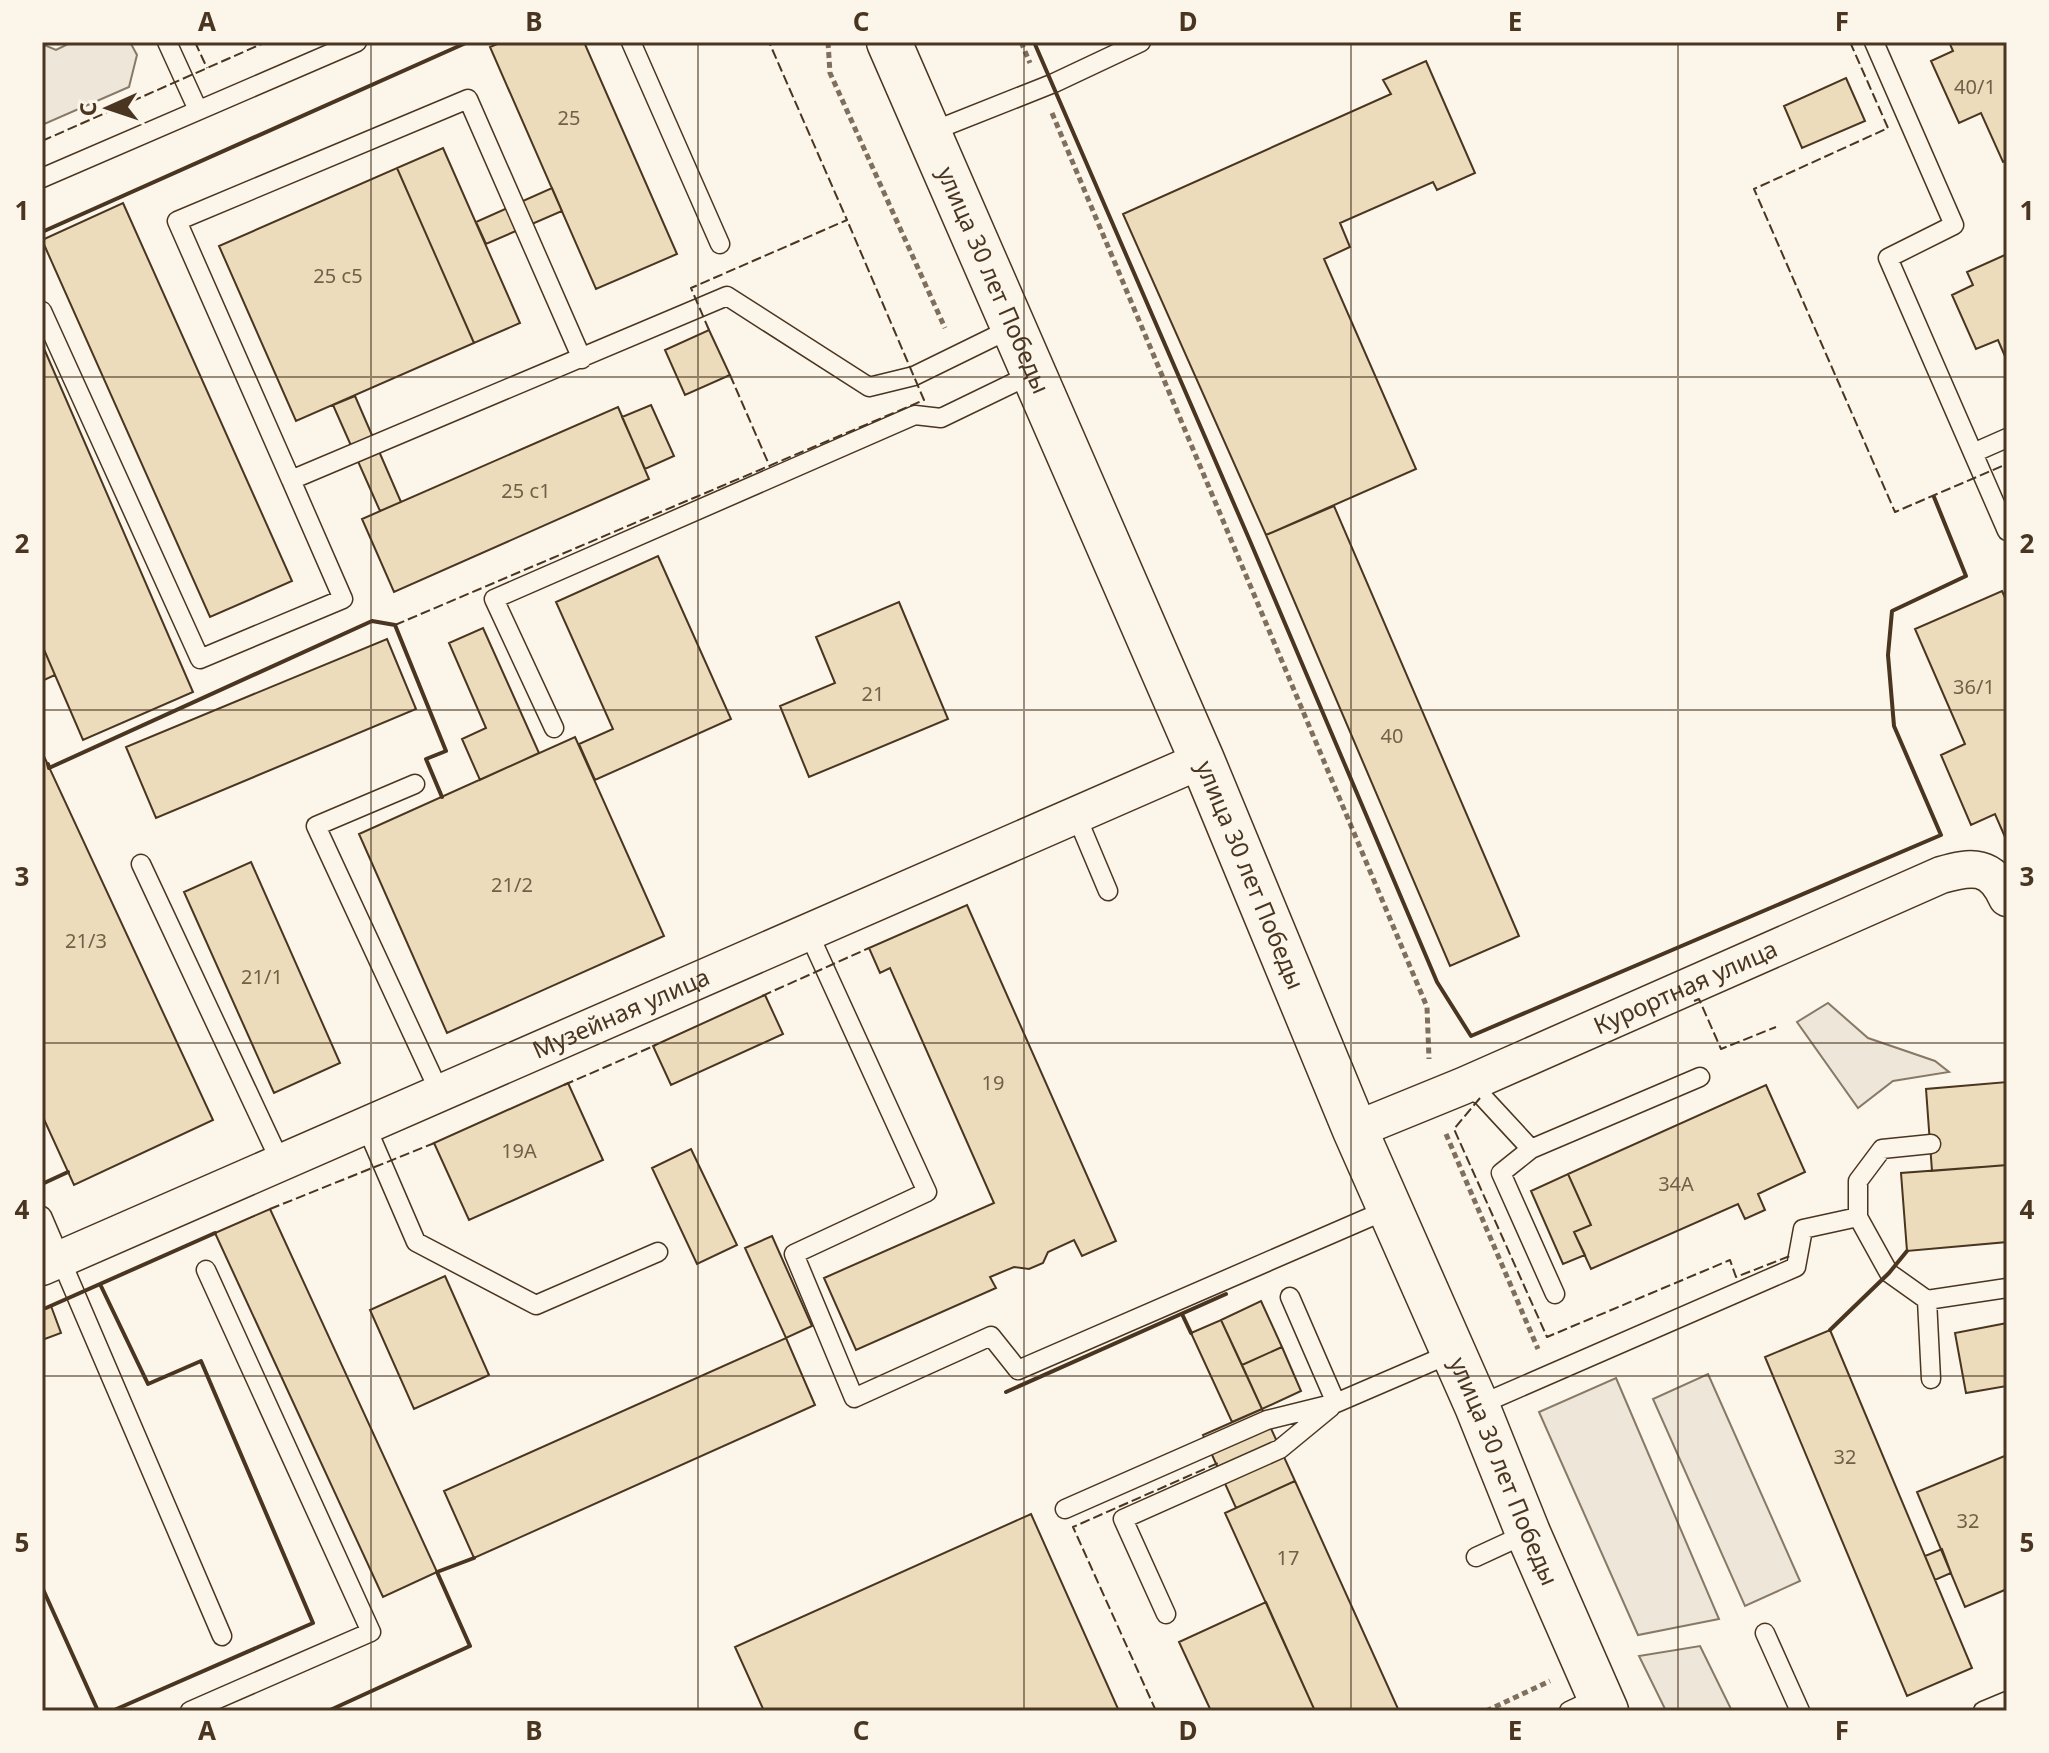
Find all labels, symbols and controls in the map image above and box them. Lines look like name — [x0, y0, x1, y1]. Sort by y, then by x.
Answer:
text: A — [198, 3, 216, 39]
text: B — [525, 3, 543, 39]
text: C — [853, 3, 869, 39]
text: D — [1178, 3, 1198, 39]
text: E — [1508, 3, 1522, 39]
text: F — [1835, 3, 1849, 39]
north arrow — [68, 68, 148, 148]
house number: 40/1 — [1954, 73, 1996, 100]
text: С — [72, 101, 102, 117]
house number: 25 — [558, 104, 580, 131]
street label: улица 30 лет Победы — [930, 161, 1058, 398]
text: 1 — [15, 192, 29, 228]
text: 1 — [2020, 192, 2034, 228]
house number: 25 с5 — [313, 262, 363, 289]
house number: 25 с1 — [501, 477, 551, 504]
text: 2 — [15, 525, 30, 561]
text: 2 — [2020, 525, 2035, 561]
house number: 36/1 — [1953, 673, 1995, 700]
house number: 21 — [862, 680, 884, 707]
house number: 40 — [1381, 722, 1403, 749]
street label: улица 30 лет Победы — [1189, 755, 1313, 994]
text: 3 — [15, 858, 29, 894]
text: 3 — [2020, 858, 2034, 894]
house number: 21/2 — [491, 871, 533, 898]
house number: 21/3 — [65, 927, 107, 954]
street label: Курортная улица — [1588, 931, 1782, 1041]
street label: Музейная улица — [527, 959, 714, 1066]
house number: 21/1 — [241, 963, 283, 990]
house number: 19 — [982, 1069, 1004, 1096]
house number: 19А — [501, 1137, 537, 1164]
house number: 34А — [1658, 1170, 1694, 1197]
text: 4 — [15, 1191, 30, 1227]
text: 4 — [2020, 1191, 2035, 1227]
street label: улица 30 лет Победы — [1442, 1351, 1567, 1590]
house number: 32 — [1834, 1443, 1856, 1470]
house number: 32 — [1957, 1507, 1979, 1534]
text: 5 — [15, 1524, 29, 1560]
text: 5 — [2020, 1524, 2034, 1560]
house number: 17 — [1277, 1544, 1299, 1571]
text: A — [198, 1712, 216, 1748]
text: B — [525, 1712, 543, 1748]
text: C — [853, 1712, 869, 1748]
text: D — [1178, 1712, 1198, 1748]
text: E — [1508, 1712, 1522, 1748]
text: F — [1835, 1712, 1849, 1748]

